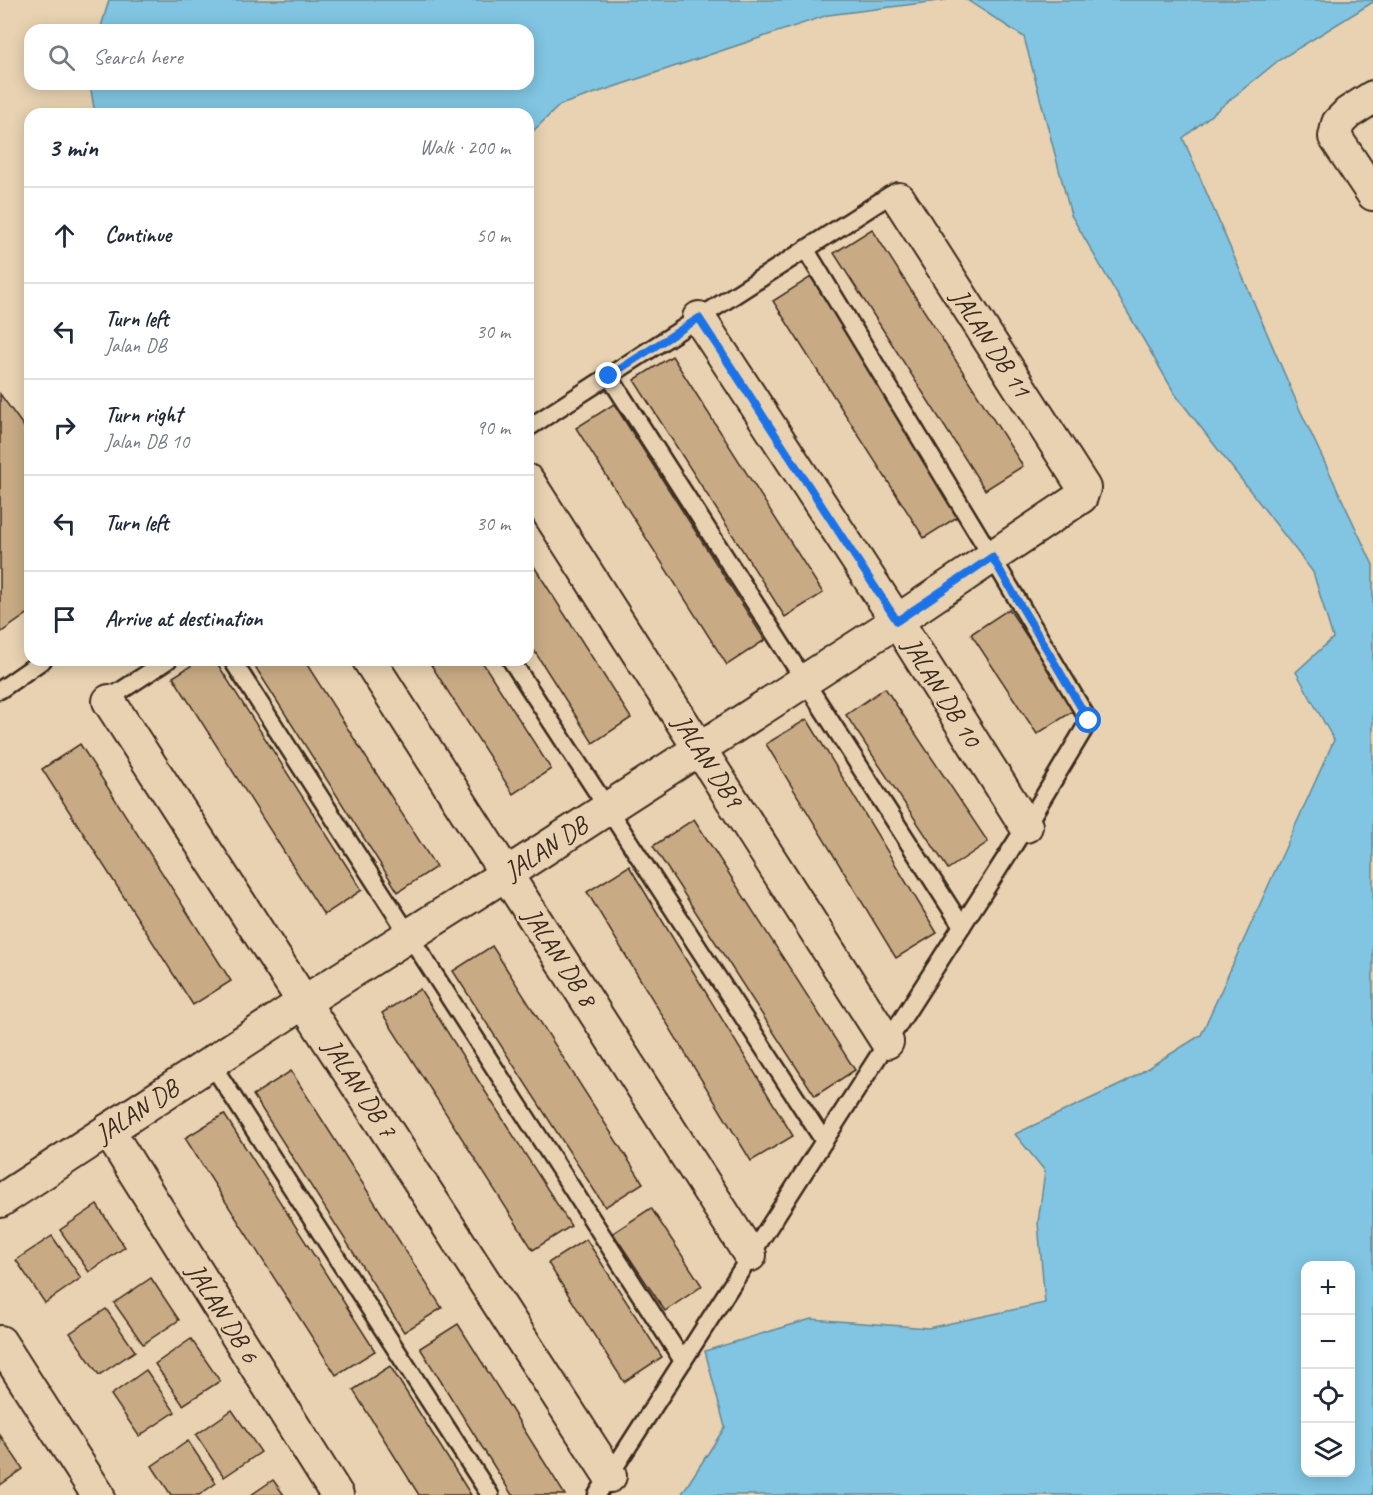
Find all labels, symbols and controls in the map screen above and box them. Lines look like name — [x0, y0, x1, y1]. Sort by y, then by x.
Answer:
search box — [24, 24, 534, 90]
icon: search — [45, 41, 78, 74]
text: Search here — [93, 43, 183, 71]
text: 3 min — [48, 131, 98, 164]
text: Walk · 200 m — [420, 135, 510, 160]
icon: ahead — [48, 219, 81, 252]
text: Continue — [105, 221, 171, 249]
text: 50 m — [476, 223, 510, 248]
street label: JALAN DB 11 — [943, 281, 1039, 405]
text: Turn left — [105, 305, 169, 333]
icon: left — [48, 315, 81, 348]
text: 30 m — [476, 319, 510, 344]
text: Jalan DB — [105, 333, 167, 358]
route end — [595, 362, 621, 388]
text: Turn right — [105, 401, 182, 429]
icon: right — [48, 411, 81, 444]
text: 90 m — [476, 415, 510, 440]
text: Jalan DB 10 — [105, 429, 189, 454]
icon: left — [48, 507, 81, 540]
text: Turn left — [105, 509, 169, 537]
text: 30 m — [476, 511, 510, 536]
icon: arrive — [48, 603, 81, 636]
text: Arrive at destination — [105, 605, 262, 633]
street label: JALAN DB 10 — [894, 629, 990, 755]
street label: JALAN DB9 — [665, 706, 752, 816]
route start — [1075, 707, 1101, 733]
street label: JALAN DB — [496, 808, 595, 888]
street label: JALAN DB 8 — [515, 900, 605, 1015]
street label: JALAN DB 7 — [315, 1031, 405, 1145]
street label: JALAN DB — [87, 1071, 186, 1151]
street label: JALAN DB 6 — [178, 1255, 267, 1370]
map controls — [1301, 1261, 1355, 1477]
button: + — [1301, 1261, 1355, 1315]
button: − — [1301, 1315, 1355, 1369]
button: locate — [1301, 1369, 1355, 1423]
button: layers — [1301, 1423, 1355, 1477]

